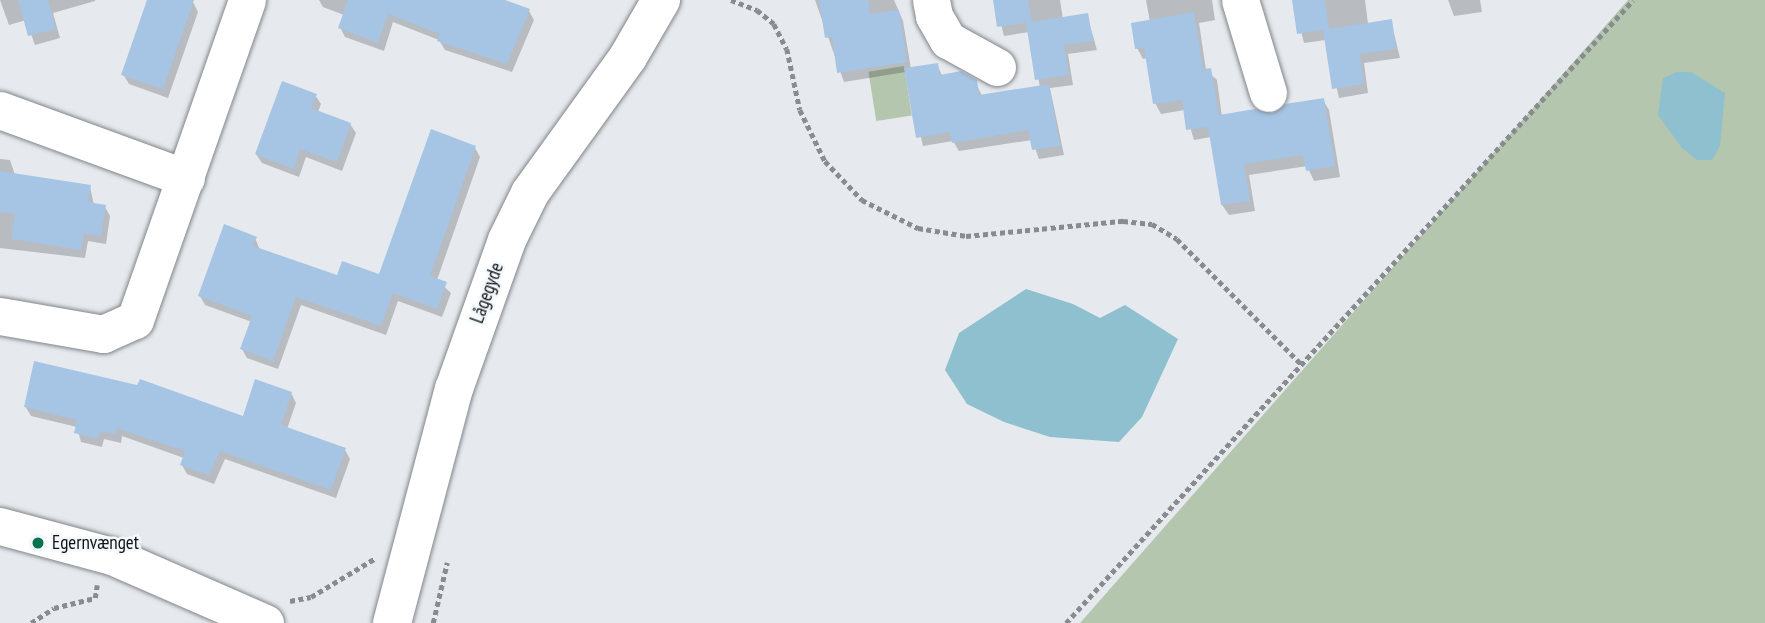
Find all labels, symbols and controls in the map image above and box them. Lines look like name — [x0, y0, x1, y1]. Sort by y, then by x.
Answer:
street label: Lågegyde — [466, 260, 508, 326]
place label: Egernvænget — [52, 532, 139, 554]
marker: Egernvænget — [30, 535, 46, 551]

